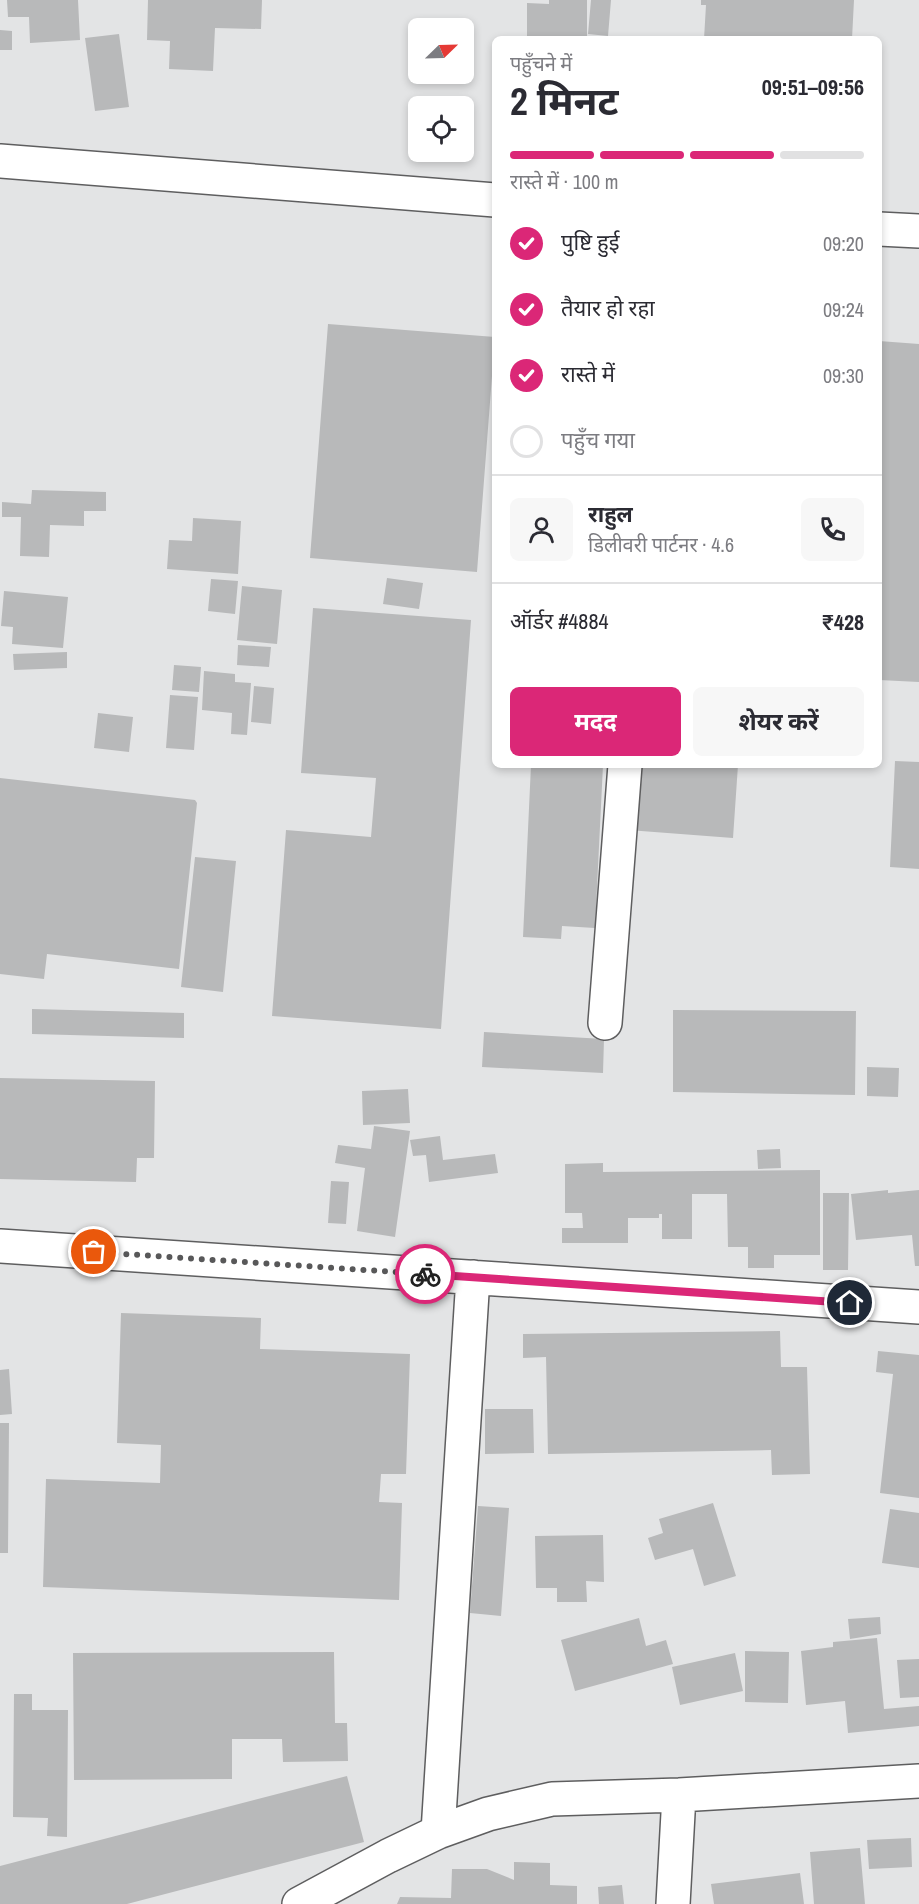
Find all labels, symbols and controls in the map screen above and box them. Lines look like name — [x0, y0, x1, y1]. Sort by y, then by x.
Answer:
north arrow — [408, 18, 474, 84]
map controls — [408, 18, 474, 162]
text: पहुँचने में — [510, 50, 572, 77]
text: 09:51–09:56 — [762, 72, 864, 102]
text: 2 मिनट — [510, 75, 619, 127]
button: locate — [408, 96, 474, 162]
text: रास्ते में · 100 m — [510, 168, 618, 195]
icon: check — [510, 227, 543, 260]
text: पुष्टि हुई — [561, 227, 620, 257]
text: 09:20 — [823, 230, 864, 257]
icon: check — [510, 293, 543, 326]
text: तैयार हो रहा — [561, 293, 655, 323]
text: 09:24 — [823, 296, 864, 323]
icon: check — [510, 359, 543, 392]
text: रास्ते में — [561, 359, 615, 389]
text: 09:30 — [823, 362, 864, 389]
text: पहुँच गया — [561, 425, 635, 455]
button: person — [510, 498, 573, 561]
button: phone — [801, 498, 864, 561]
text: राहुल — [588, 499, 633, 529]
text: डिलीवरी पार्टनर · 4.6 — [588, 531, 734, 558]
text: ऑर्डर #4884 — [510, 606, 608, 636]
text: ₹428 — [821, 607, 864, 637]
button: मदद — [510, 687, 681, 756]
button: शेयर करें — [693, 687, 864, 756]
pin — [68, 1226, 119, 1277]
icon: bag — [77, 1235, 110, 1268]
courier — [395, 1244, 455, 1304]
icon: bike — [409, 1258, 442, 1291]
pin — [824, 1277, 875, 1328]
icon: home — [833, 1286, 866, 1319]

